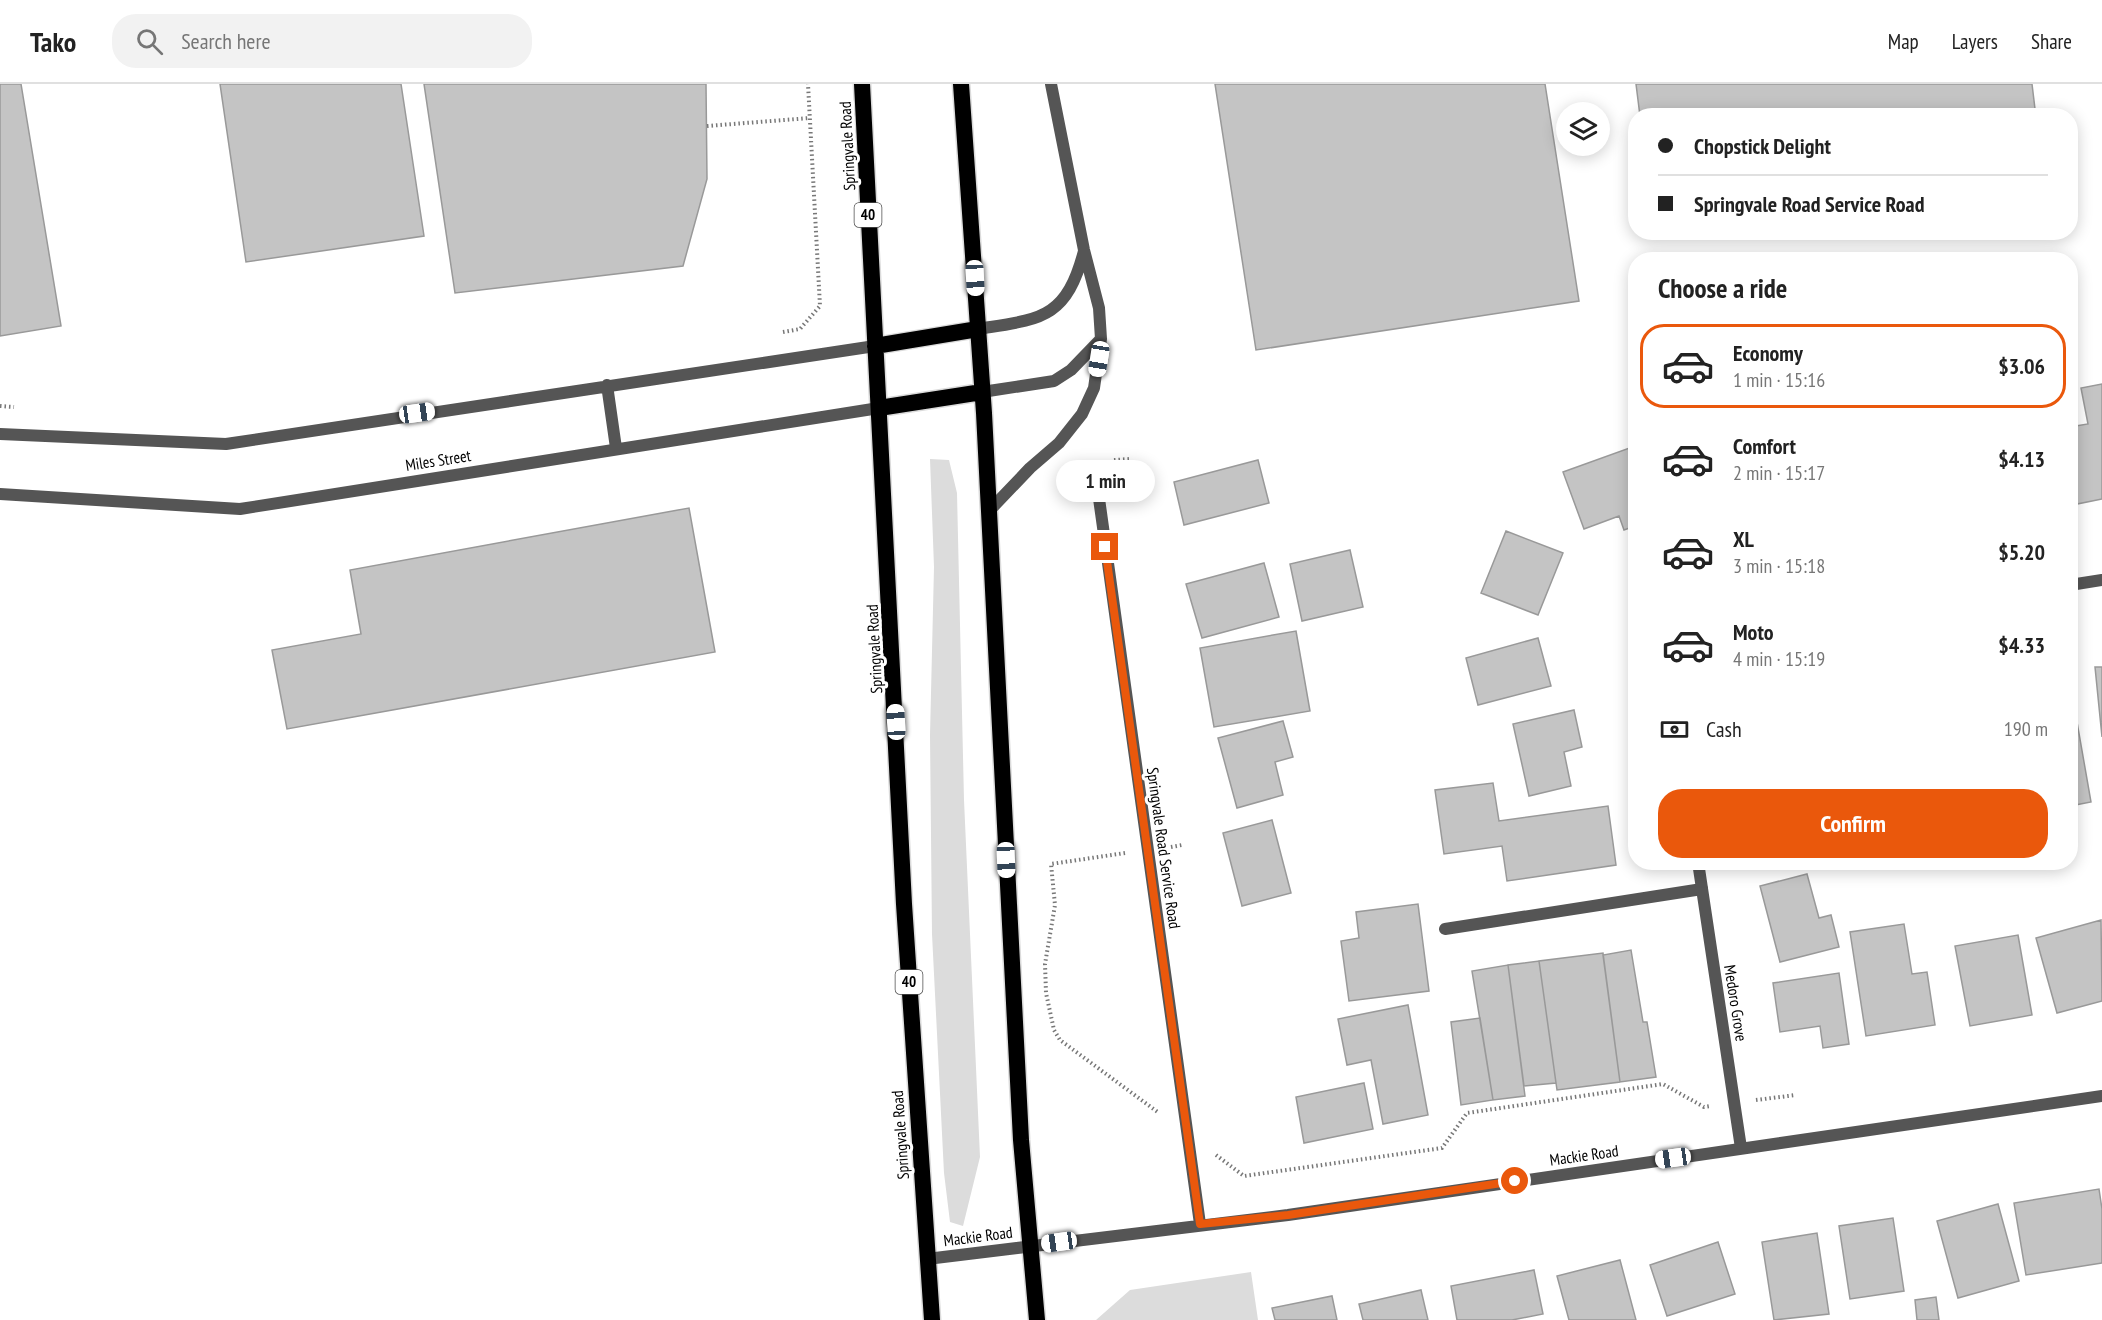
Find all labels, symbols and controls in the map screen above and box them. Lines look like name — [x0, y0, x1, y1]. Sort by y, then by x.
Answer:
search box — [112, 14, 532, 68]
text: Tako — [30, 23, 76, 60]
icon: search — [133, 25, 166, 58]
text: Search here — [181, 27, 271, 55]
text: Map — [1888, 28, 1919, 55]
text: Layers — [1952, 28, 1998, 55]
text: Share — [2031, 28, 2072, 55]
street label: Springvale Road — [835, 101, 859, 191]
map controls — [1556, 102, 1610, 156]
button: layers — [1556, 102, 1610, 156]
text: Chopstick Delight — [1694, 132, 1831, 160]
text: Springvale Road Service Road — [1694, 190, 1924, 218]
road number: 40 — [854, 203, 882, 227]
car — [965, 260, 985, 296]
text: Choose a ride — [1658, 271, 1787, 305]
icon: car — [1661, 339, 1715, 393]
text: Economy — [1733, 339, 1803, 367]
car — [1087, 340, 1111, 378]
text: $3.06 — [1998, 352, 2045, 380]
text: 1 min · 15:16 — [1733, 367, 1825, 393]
car — [398, 402, 436, 424]
icon: car — [1661, 432, 1715, 486]
text: Comfort — [1733, 432, 1796, 460]
street label: Miles Street — [404, 445, 473, 475]
text: $4.13 — [1998, 445, 2045, 473]
callout: 1 min — [1056, 460, 1154, 502]
text: 2 min · 15:17 — [1733, 460, 1825, 486]
text: 1 min — [1085, 468, 1126, 494]
icon: car — [1661, 525, 1715, 579]
text: XL — [1733, 525, 1754, 553]
route end — [1091, 533, 1118, 560]
text: $5.20 — [1998, 538, 2045, 566]
text: 3 min · 15:18 — [1733, 553, 1825, 579]
street label: Springvale Road — [862, 604, 886, 694]
icon: car — [1661, 618, 1715, 672]
text: Moto — [1733, 618, 1774, 646]
text: $4.33 — [1998, 631, 2045, 659]
text: 4 min · 15:19 — [1733, 646, 1825, 672]
car — [886, 704, 906, 740]
icon: cash — [1658, 713, 1691, 746]
text: Cash — [1706, 715, 1742, 743]
text: 190 m — [2004, 716, 2048, 742]
street label: Springvale Road Service Road — [1143, 766, 1185, 930]
button: Confirm — [1658, 789, 2048, 858]
car — [996, 842, 1016, 878]
street label: Medoro Grove — [1720, 963, 1752, 1043]
road number: 40 — [896, 970, 922, 994]
street label: Springvale Road — [887, 1090, 913, 1180]
street label: Mackie Road — [1548, 1140, 1620, 1170]
car — [1654, 1147, 1692, 1169]
route start — [1501, 1167, 1528, 1194]
street label: Mackie Road — [942, 1222, 1014, 1250]
car — [1040, 1231, 1078, 1253]

